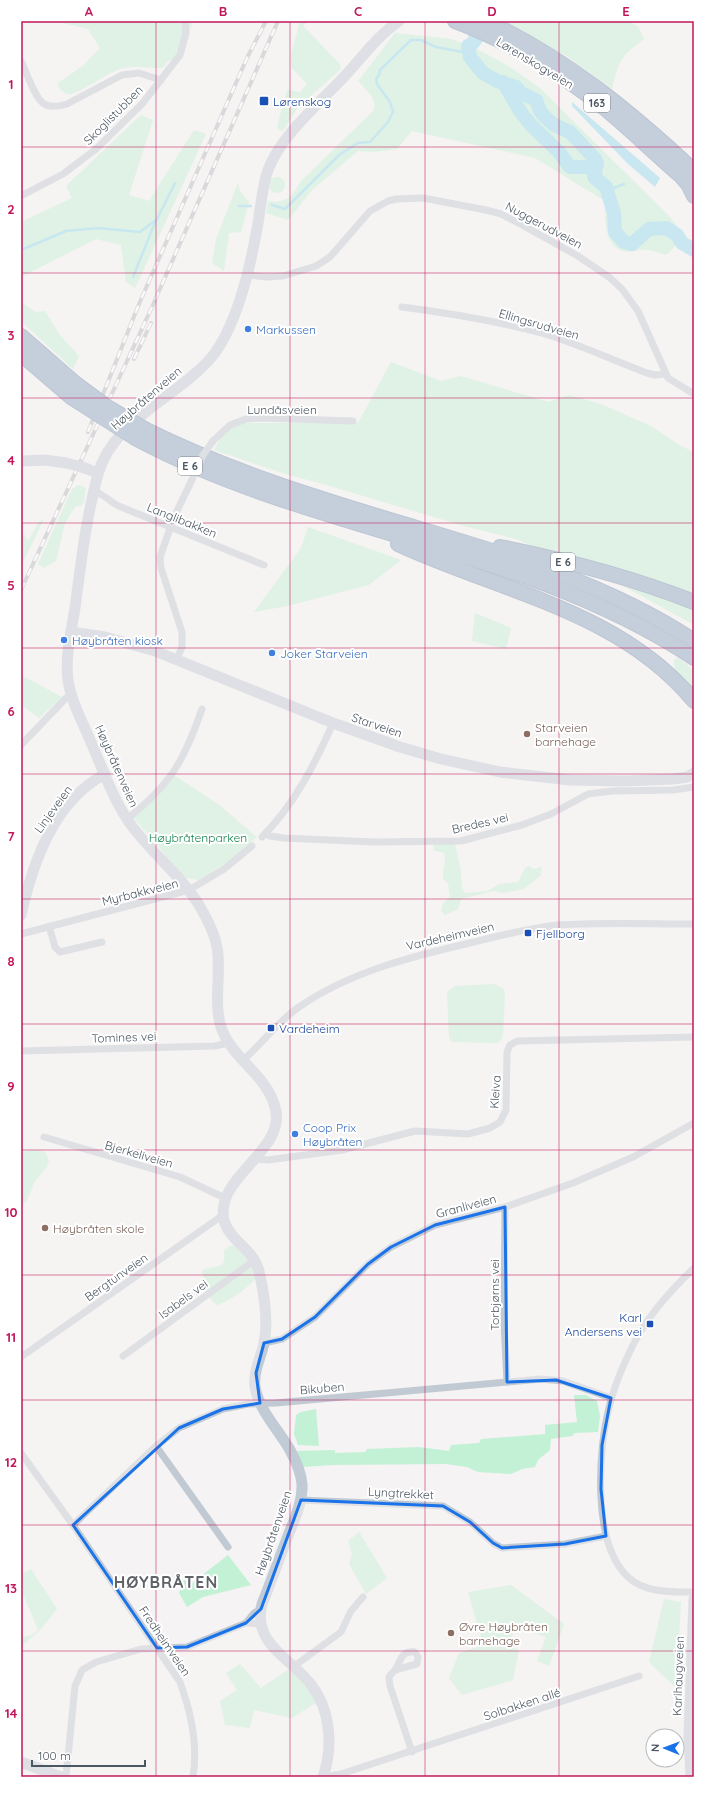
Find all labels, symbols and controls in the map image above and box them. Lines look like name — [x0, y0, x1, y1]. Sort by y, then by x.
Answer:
text: A — [85, 3, 94, 19]
text: B — [219, 3, 227, 19]
text: C — [354, 3, 362, 19]
text: D — [487, 3, 497, 19]
text: E — [622, 3, 630, 19]
street label: Lørenskogveien — [494, 34, 576, 92]
text: 1 — [8, 76, 14, 92]
street label: Skoglistubben — [80, 82, 146, 148]
place label: Lørenskog — [273, 94, 331, 109]
road number: 163 — [584, 94, 610, 112]
marker: Lørenskog — [258, 95, 270, 107]
street label: Nuggerudveien — [503, 198, 585, 252]
text: 2 — [7, 201, 15, 217]
street label: Ellingsrudveien — [497, 305, 581, 343]
place label: Markussen — [256, 322, 316, 337]
marker: Markussen — [243, 324, 253, 334]
text: 3 — [8, 327, 15, 343]
street label: Høybråtenveien — [108, 363, 184, 433]
street label: Lundåsveien — [247, 402, 317, 417]
text: 4 — [7, 452, 15, 468]
road number: E 6 — [178, 457, 202, 475]
street label: Langlibakken — [145, 499, 219, 541]
road number: E 6 — [551, 553, 575, 571]
text: 5 — [7, 577, 15, 593]
place label: Høybråten kiosk — [72, 633, 163, 648]
marker: Høybråten kiosk — [59, 635, 69, 645]
place label: Joker Starveien — [280, 646, 368, 661]
marker: Joker Starveien — [267, 648, 277, 658]
text: 6 — [7, 703, 15, 719]
street label: Starveien — [350, 709, 404, 741]
place label: Starveien barnehage — [535, 720, 596, 749]
street label: Høybråtenveien — [92, 722, 142, 810]
marker: Starveien barnehage — [522, 729, 532, 739]
street label: Linjeveien — [31, 782, 75, 836]
street label: Bredes vei — [450, 809, 510, 837]
text: 7 — [7, 828, 15, 844]
park label: Høybråtenparken — [149, 830, 247, 845]
street label: Myrbakkveien — [100, 875, 180, 909]
street label: Vardeheimveien — [405, 919, 495, 953]
place label: Fjellborg — [536, 926, 585, 941]
marker: Fjellborg — [523, 928, 533, 938]
text: 8 — [7, 953, 15, 969]
place label: Vardeheim — [279, 1021, 340, 1036]
marker: Vardeheim — [266, 1023, 276, 1033]
street label: Tomines vei — [91, 1028, 157, 1046]
street label: Kleiva — [486, 1075, 504, 1109]
text: 9 — [7, 1078, 15, 1094]
place label: Coop Prix Høybråten — [303, 1120, 362, 1149]
marker: Coop Prix Høybråten — [290, 1129, 300, 1139]
street label: Bjerkeliveien — [103, 1137, 175, 1171]
street label: Granliveien — [434, 1191, 498, 1221]
text: 10 — [4, 1204, 18, 1220]
place label: Høybråten skole — [53, 1221, 144, 1236]
marker: Høybråten skole — [40, 1223, 50, 1233]
street label: Bergtunveien — [82, 1250, 150, 1304]
street label: Torbjørns vei — [487, 1259, 502, 1331]
street label: Isabels vei — [155, 1276, 211, 1322]
place label: Karl Andersens vei — [565, 1310, 642, 1339]
marker: Karl Andersens vei — [645, 1319, 655, 1329]
text: 11 — [6, 1329, 16, 1345]
street label: Bikuben — [299, 1379, 345, 1397]
text: 12 — [5, 1454, 17, 1470]
street label: Lyngtrekket — [368, 1484, 434, 1502]
street label: Høybråtenveien — [251, 1489, 295, 1577]
district label: HØYBRÅTEN — [114, 1572, 218, 1592]
text: 13 — [5, 1580, 17, 1596]
street label: Fredheimveien — [136, 1603, 194, 1679]
place label: Øvre Høybråten barnehage — [459, 1619, 548, 1648]
marker: Øvre Høybråten barnehage — [446, 1628, 456, 1638]
street label: Karihaugveien — [669, 1636, 687, 1716]
street label: Solbakken allé — [482, 1684, 563, 1724]
text: 14 — [5, 1705, 18, 1721]
north arrow — [645, 1728, 685, 1768]
scale bar — [32, 1742, 145, 1768]
text: N — [648, 1744, 662, 1752]
text: 100 m — [38, 1748, 71, 1763]

